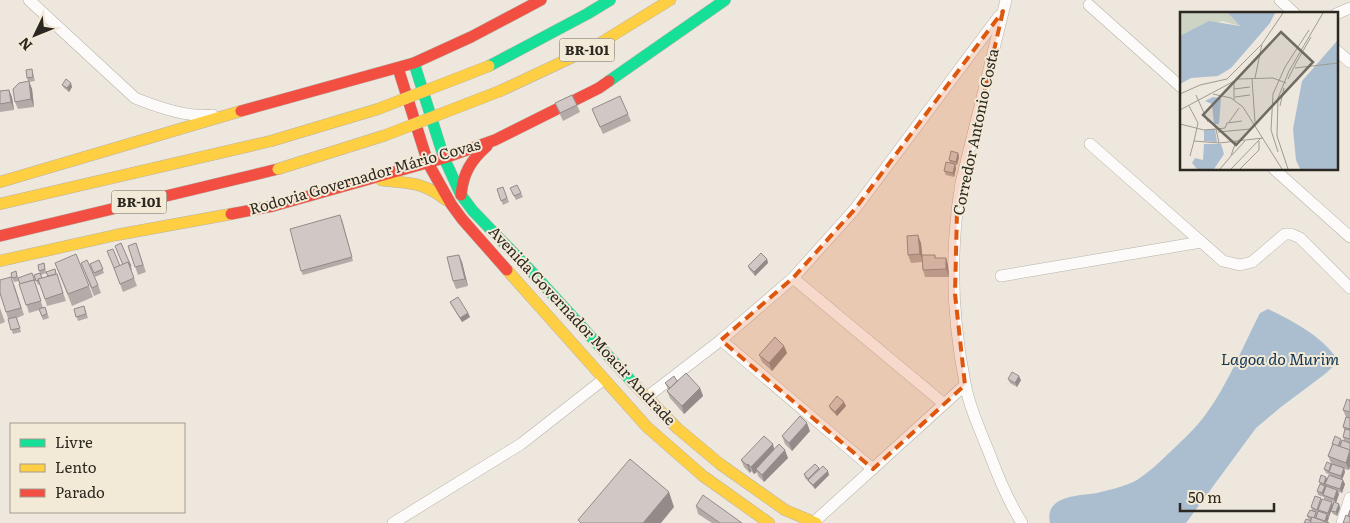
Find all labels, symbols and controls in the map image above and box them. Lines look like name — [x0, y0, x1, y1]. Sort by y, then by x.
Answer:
north arrow — [10, 10, 60, 60]
inset map — [1180, 12, 1338, 170]
text: N — [13, 33, 36, 56]
road number: BR-101 — [560, 38, 614, 62]
street label: Corredor Antonio Costa — [946, 45, 1004, 217]
street label: Rodovia Governador Mário Covas — [246, 131, 483, 220]
road number: BR-101 — [112, 190, 166, 213]
street label: Avenida Governador Moacir Andrade — [484, 220, 682, 430]
water label: Lagoa do Murim — [1221, 346, 1339, 370]
legend — [10, 423, 185, 513]
text: Livre — [55, 430, 93, 453]
text: Lento — [55, 455, 97, 478]
text: Parado — [55, 480, 105, 503]
scale bar — [1180, 480, 1274, 512]
text: 50 m — [1188, 485, 1222, 508]

